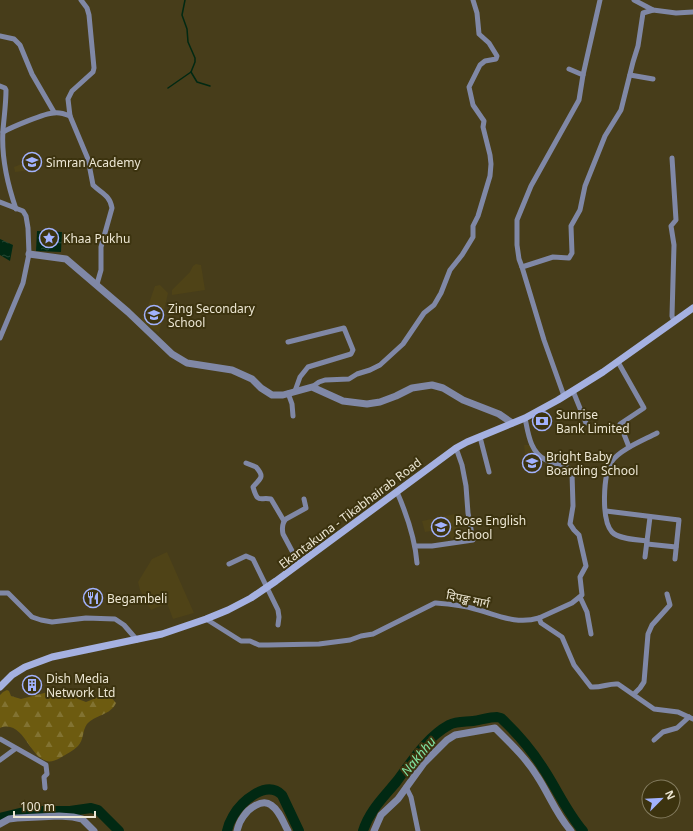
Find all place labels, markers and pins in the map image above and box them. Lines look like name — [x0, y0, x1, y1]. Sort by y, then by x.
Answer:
school or university icon: Simran Academy — [21, 151, 43, 173]
place label: Simran Academy — [46, 154, 141, 171]
place icon: Khaa Pukhu — [38, 227, 60, 249]
place label: Khaa Pukhu — [63, 230, 130, 247]
place label: Zing Secondary School — [168, 300, 256, 331]
school or university icon: Zing Secondary School — [143, 304, 165, 326]
place label: Sunrise Bank Limited — [556, 406, 630, 437]
bank icon: Sunrise Bank Limited — [531, 410, 553, 432]
place label: Bright Baby Boarding School — [546, 448, 638, 479]
school or university icon: Bright Baby Boarding School — [521, 452, 543, 474]
place label: Rose English School — [455, 512, 526, 543]
school or university icon: Rose English School — [430, 516, 452, 538]
restaurant icon: Begambeli — [82, 587, 104, 609]
place label: Begambeli — [107, 590, 167, 607]
place label: Dish Media Network Ltd — [46, 670, 115, 701]
building icon: Dish Media Network Ltd — [21, 674, 43, 696]

